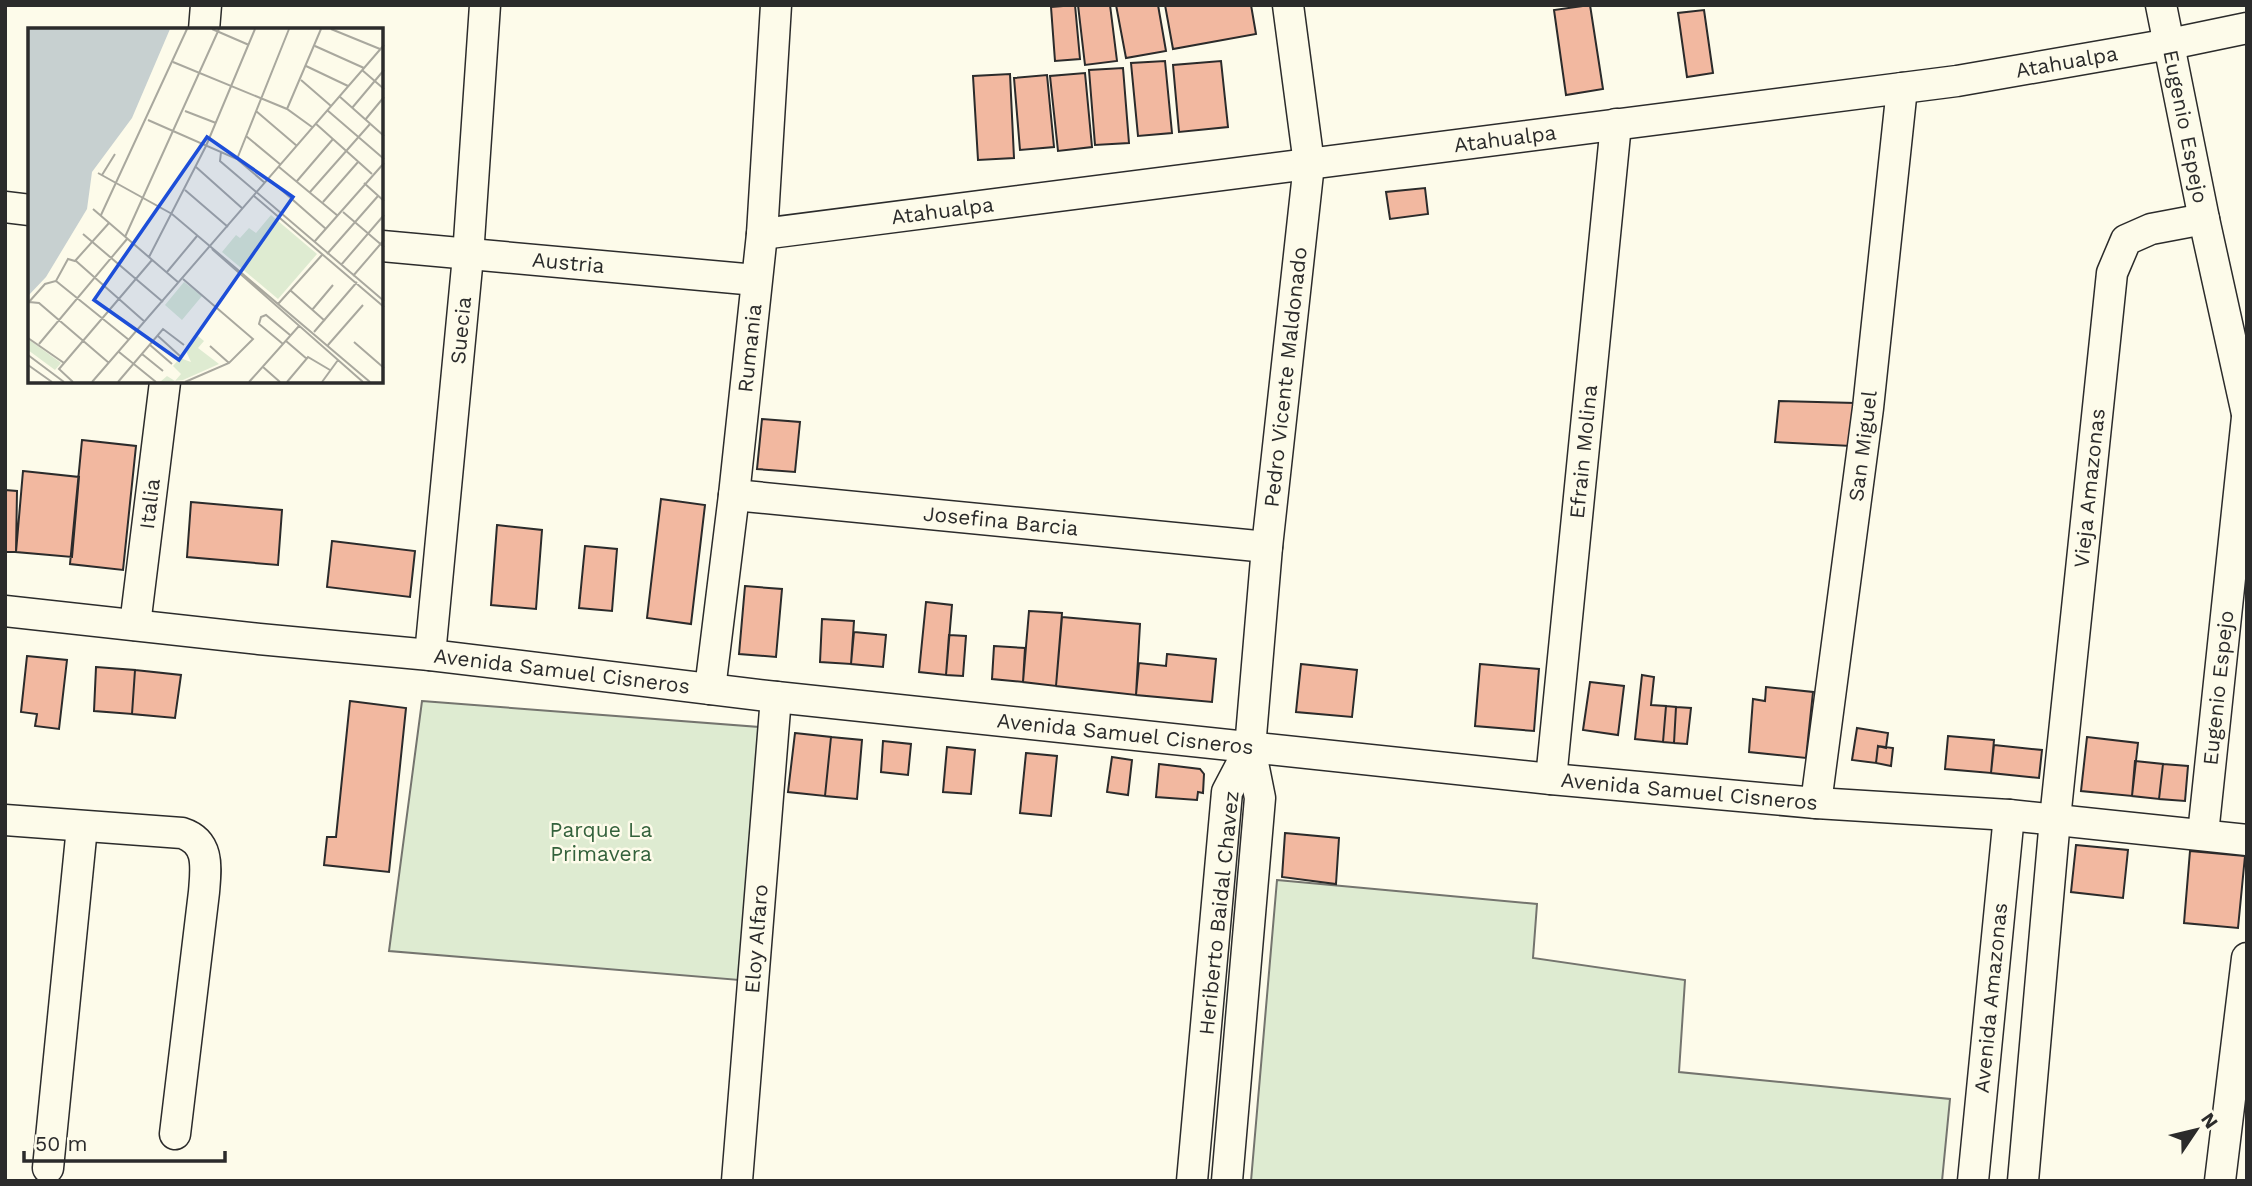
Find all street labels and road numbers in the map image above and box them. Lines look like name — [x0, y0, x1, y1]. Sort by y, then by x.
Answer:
street label: Atahualpa — [2014, 40, 2120, 83]
street label: Eugenio Espejo — [2158, 48, 2214, 205]
street label: Atahualpa — [1452, 119, 1558, 157]
street label: Atahualpa — [890, 191, 995, 229]
street label: Pedro Vicente Maldonado — [1258, 246, 1312, 509]
street label: Austria — [531, 247, 606, 278]
street label: Suecia — [445, 295, 476, 365]
street label: Rumania — [732, 303, 766, 394]
street label: Efrain Molina — [1564, 383, 1602, 520]
street label: San Miguel — [1843, 389, 1882, 503]
street label: Vieja Amazonas — [2068, 407, 2110, 569]
street label: Italia — [134, 477, 165, 531]
street label: Josefina Barcia — [922, 501, 1080, 541]
street label: Eugenio Espejo — [2197, 609, 2239, 767]
street label: Avenida Samuel Cisneros — [432, 643, 691, 698]
street label: Avenida Samuel Cisneros — [996, 707, 1255, 759]
street label: Avenida Samuel Cisneros — [1560, 767, 1819, 815]
street label: Heriberto Baidal Chavez — [1193, 790, 1244, 1036]
street label: Eloy Alfaro — [739, 883, 773, 994]
street label: Avenida Amazonas — [1969, 902, 2012, 1094]

